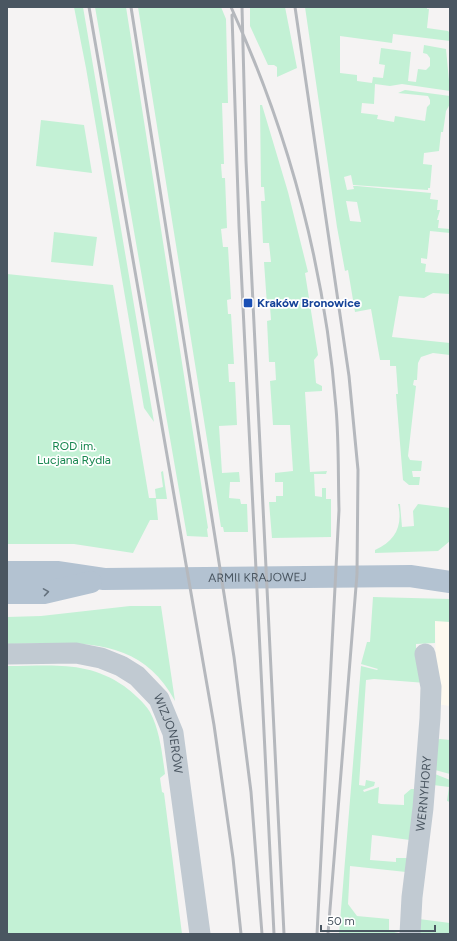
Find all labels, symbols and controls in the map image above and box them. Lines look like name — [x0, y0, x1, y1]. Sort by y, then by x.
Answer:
place label: Kraków Bronowice — [257, 296, 361, 310]
marker: Kraków Bronowice — [242, 297, 254, 309]
park label: ROD im. Lucjana Rydla — [37, 439, 111, 467]
street label: ARMII KRAJOWEJ — [208, 570, 307, 585]
one-way arrow — [43, 588, 49, 597]
street label: WIZJONERÓW — [151, 692, 185, 775]
street label: WERNYHORY — [413, 755, 434, 832]
scale bar — [321, 907, 435, 933]
text: 50 m — [327, 914, 355, 928]

